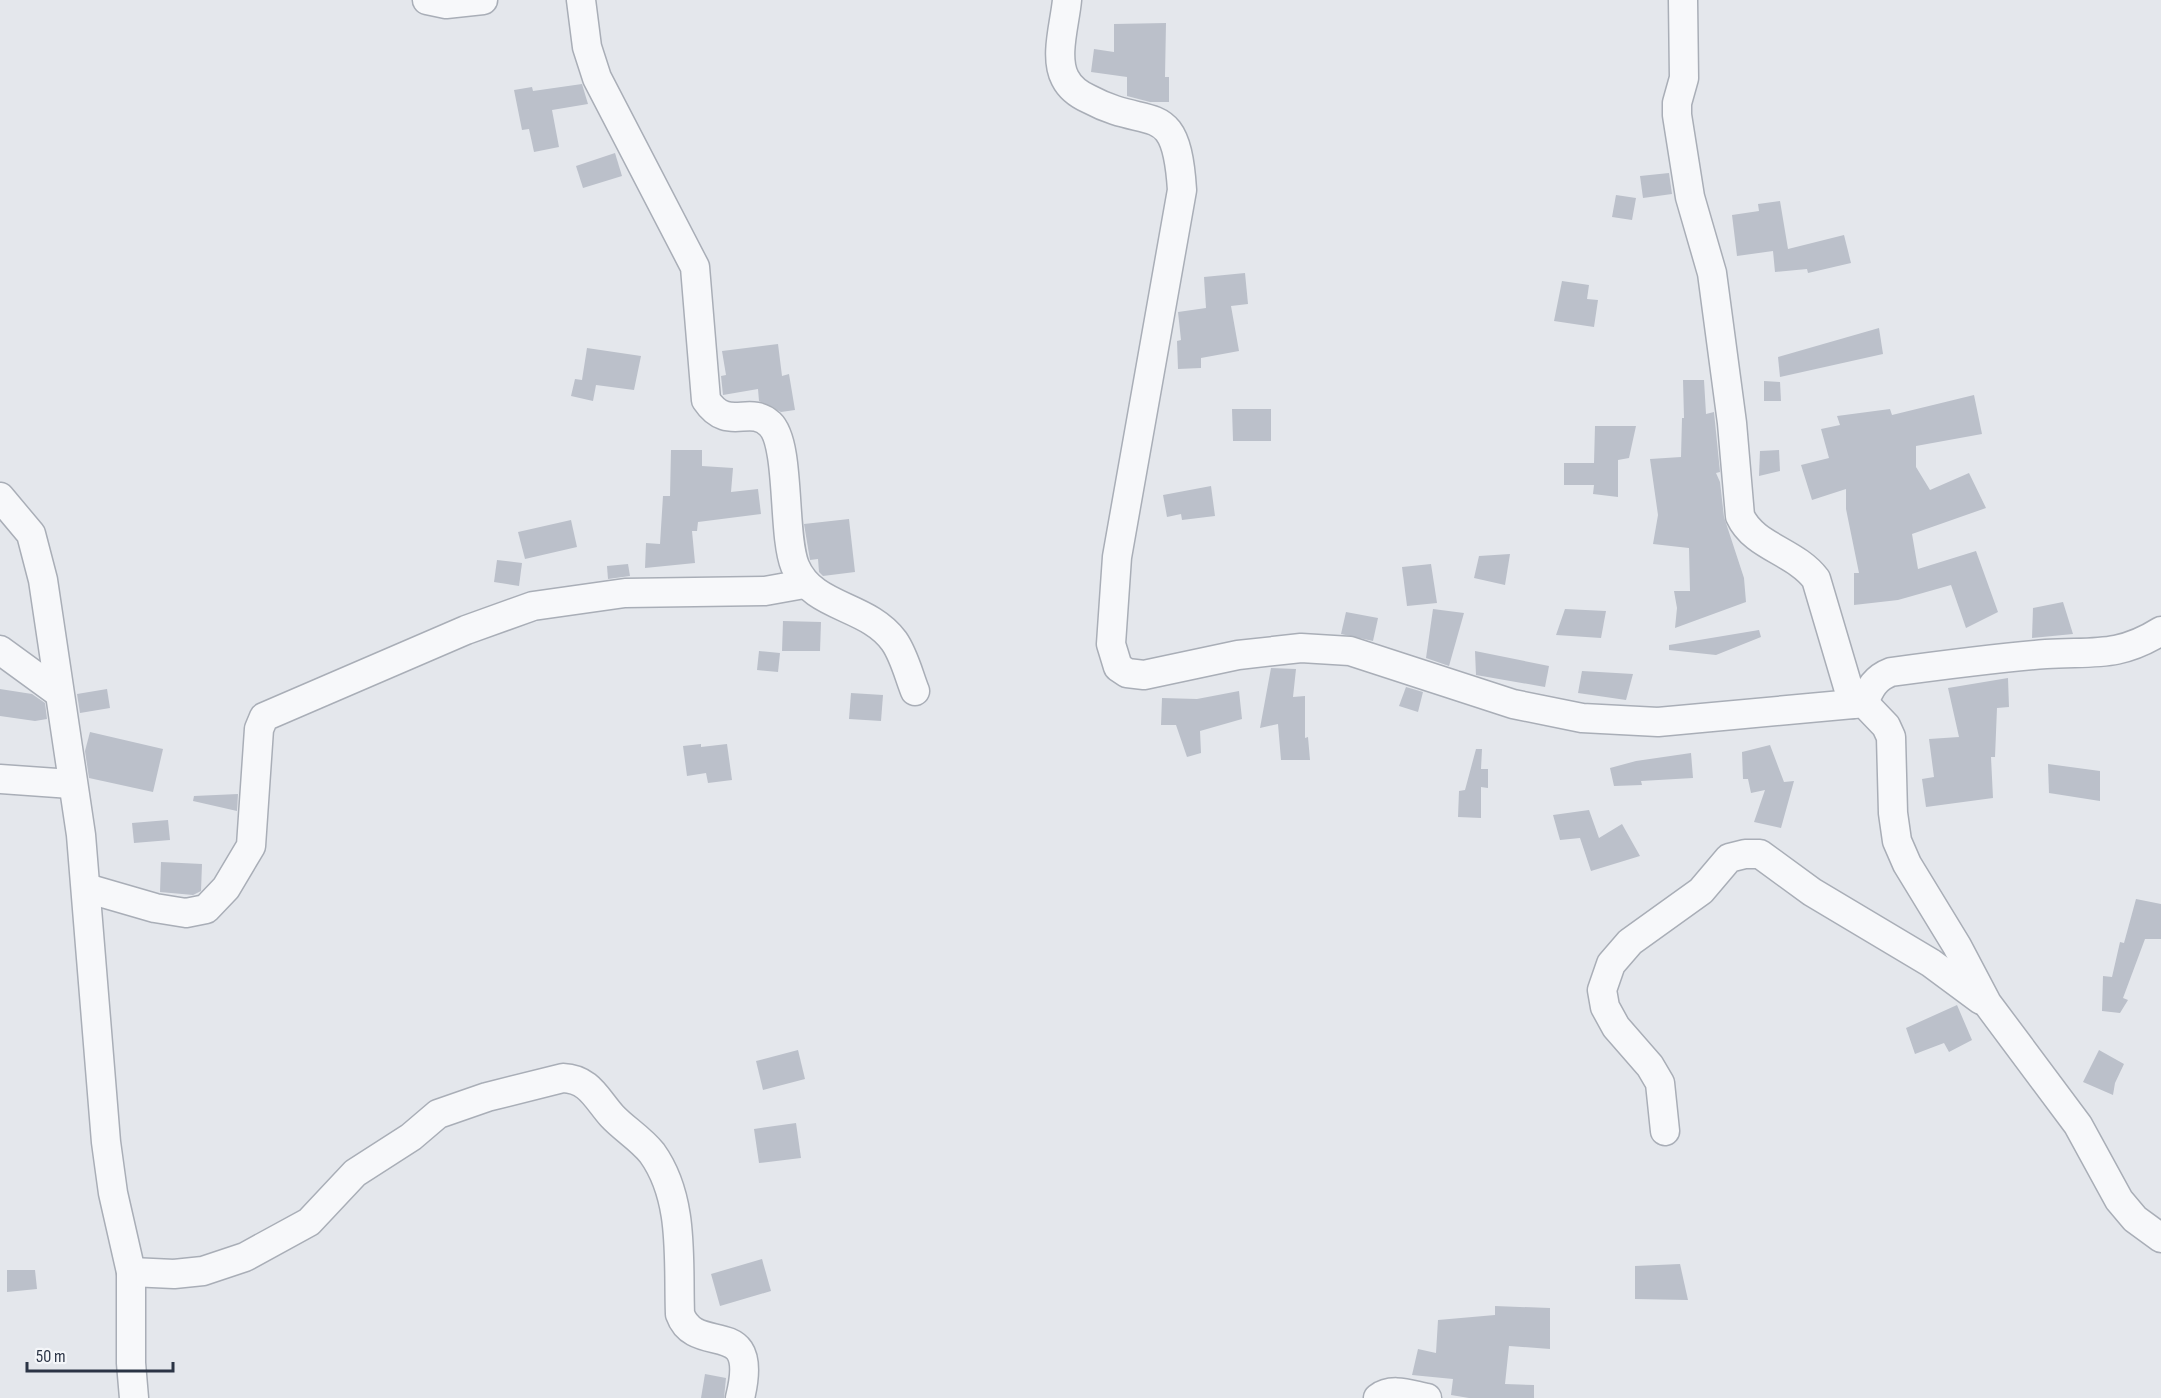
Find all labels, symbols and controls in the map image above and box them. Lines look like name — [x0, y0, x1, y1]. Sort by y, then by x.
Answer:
scale bar — [27, 1335, 172, 1373]
text: 50 m — [36, 1346, 66, 1367]

